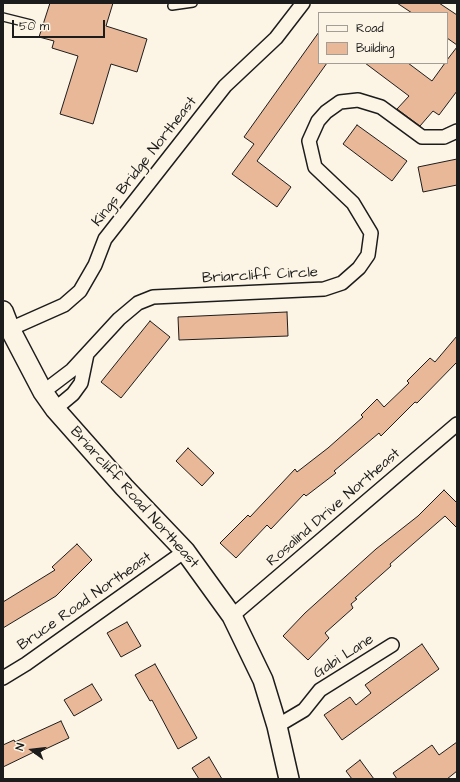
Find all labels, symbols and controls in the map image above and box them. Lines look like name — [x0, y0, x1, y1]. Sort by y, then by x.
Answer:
scale bar — [14, 12, 107, 38]
legend — [318, 12, 448, 64]
text: 50 m — [19, 18, 49, 35]
text: Road — [356, 20, 384, 37]
text: Building — [356, 40, 394, 57]
street label: Kings Bridge Northeast — [89, 93, 201, 231]
street label: Briarcliff Circle — [202, 264, 318, 288]
street label: Briarcliff Road Northeast — [66, 423, 202, 573]
street label: Rosalind Drive Northeast — [263, 445, 405, 571]
street label: Bruce Road Northeast — [14, 549, 156, 655]
street label: Gabi Lane — [310, 631, 378, 683]
north arrow — [12, 730, 52, 770]
text: N — [12, 741, 28, 752]

